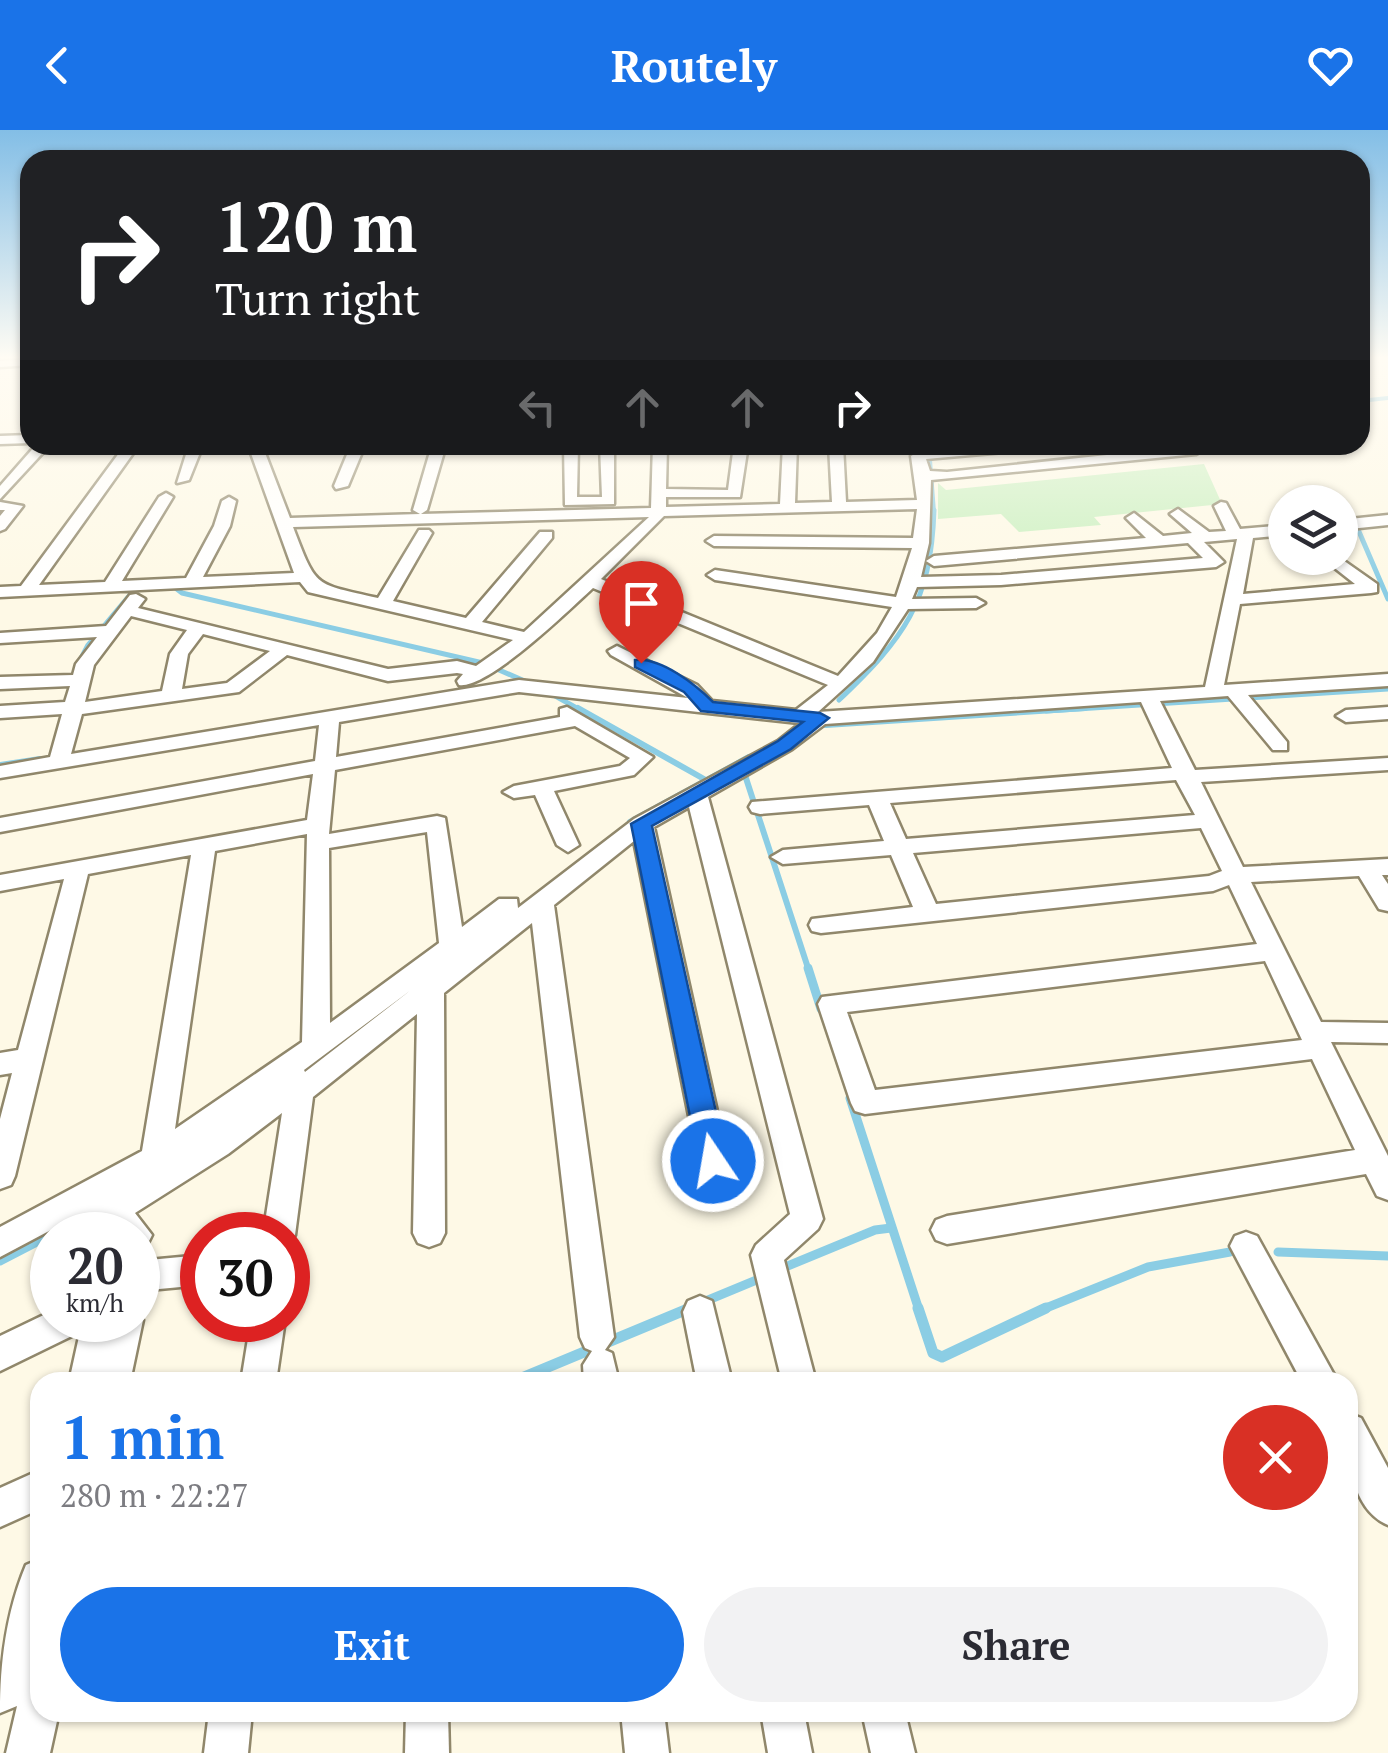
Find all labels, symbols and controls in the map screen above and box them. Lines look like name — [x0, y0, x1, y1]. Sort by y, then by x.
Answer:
text: Routely — [611, 35, 777, 95]
icon: back — [30, 38, 85, 93]
icon: heart — [1303, 38, 1358, 93]
text: 120 m — [215, 179, 417, 272]
icon: right — [50, 190, 180, 320]
text: Turn right — [215, 268, 420, 328]
icon: left — [510, 380, 565, 435]
icon: ahead — [615, 380, 670, 435]
icon: ahead — [720, 380, 775, 435]
icon: right — [825, 380, 880, 435]
map controls — [1268, 485, 1358, 575]
button: layers — [1268, 485, 1358, 575]
pin — [599, 561, 684, 664]
icon: arrive — [614, 576, 669, 631]
position arrow — [661, 1109, 765, 1213]
speed limit sign: 30 — [180, 1212, 310, 1342]
text: 20 — [67, 1232, 123, 1298]
text: km/h — [66, 1286, 124, 1319]
text: 1 min — [60, 1397, 224, 1476]
button: close — [1223, 1405, 1328, 1510]
text: 280 m · 22:27 — [60, 1474, 248, 1516]
button: Exit — [60, 1587, 684, 1702]
button: Share — [704, 1587, 1328, 1702]

